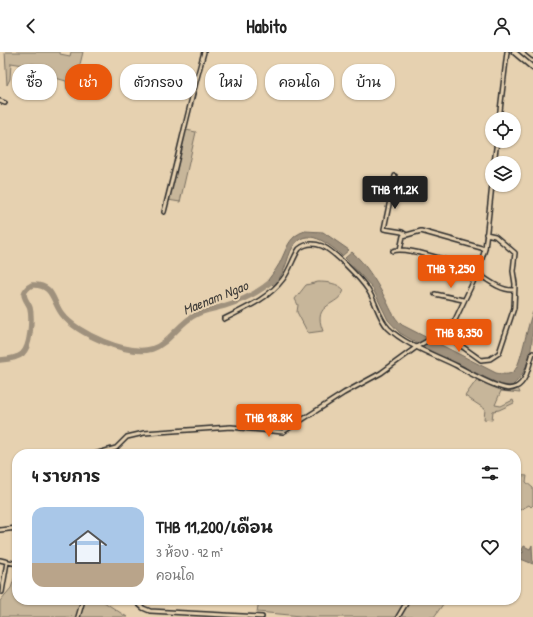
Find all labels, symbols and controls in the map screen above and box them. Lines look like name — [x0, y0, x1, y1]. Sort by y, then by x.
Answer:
text: Habito — [246, 14, 287, 39]
icon: back — [20, 15, 42, 37]
icon: person — [491, 15, 513, 37]
chip: ซื้อ — [12, 64, 57, 100]
chip: เช่า — [65, 64, 112, 100]
chip: ตัวกรอง — [120, 64, 197, 100]
chip: ใหม่ — [205, 64, 257, 100]
chip: คอนโด — [265, 64, 334, 100]
chip: บ้าน — [342, 64, 395, 100]
map controls — [485, 112, 521, 192]
button: locate — [485, 112, 521, 148]
button: layers — [485, 156, 521, 192]
pin: THB 11.2K — [349, 176, 441, 210]
text: THB 11.2K — [372, 180, 418, 198]
pin: THB 7,250 — [405, 255, 497, 289]
text: THB 7,250 — [427, 259, 475, 277]
water label: Maenam Ngao — [180, 275, 252, 320]
pin: THB 8,350 — [413, 319, 505, 353]
text: THB 8,350 — [435, 323, 483, 341]
pin: THB 18.8K — [223, 404, 315, 438]
text: THB 18.8K — [245, 408, 293, 426]
icon: filters — [479, 462, 501, 484]
text: 4 รายการ — [32, 464, 100, 487]
text: THB 11,200/เดือน — [156, 515, 273, 538]
icon: home — [64, 523, 112, 571]
icon: heart — [479, 536, 501, 558]
text: 3 ห้อง · 92 m² — [156, 543, 223, 561]
text: คอนโด — [156, 566, 194, 584]

